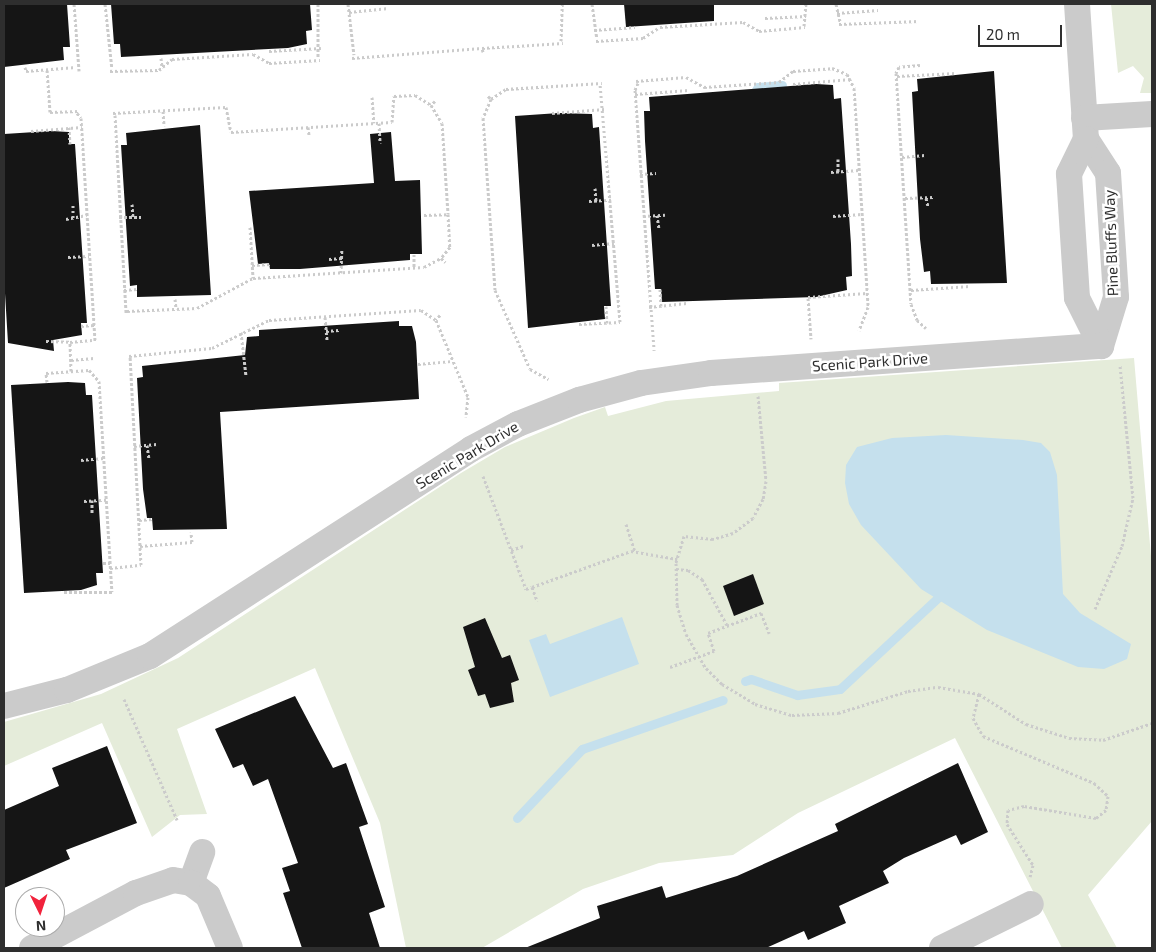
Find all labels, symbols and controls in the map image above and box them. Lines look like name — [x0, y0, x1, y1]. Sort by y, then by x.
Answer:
scale bar — [981, 15, 1065, 47]
text: 20 m — [986, 25, 1020, 43]
street label: Pine Bluffs Way — [1100, 189, 1122, 297]
street label: Scenic Park Drive — [811, 349, 929, 375]
street label: Scenic Park Drive — [412, 417, 522, 493]
north arrow — [15, 887, 65, 937]
text: N — [35, 918, 47, 935]

